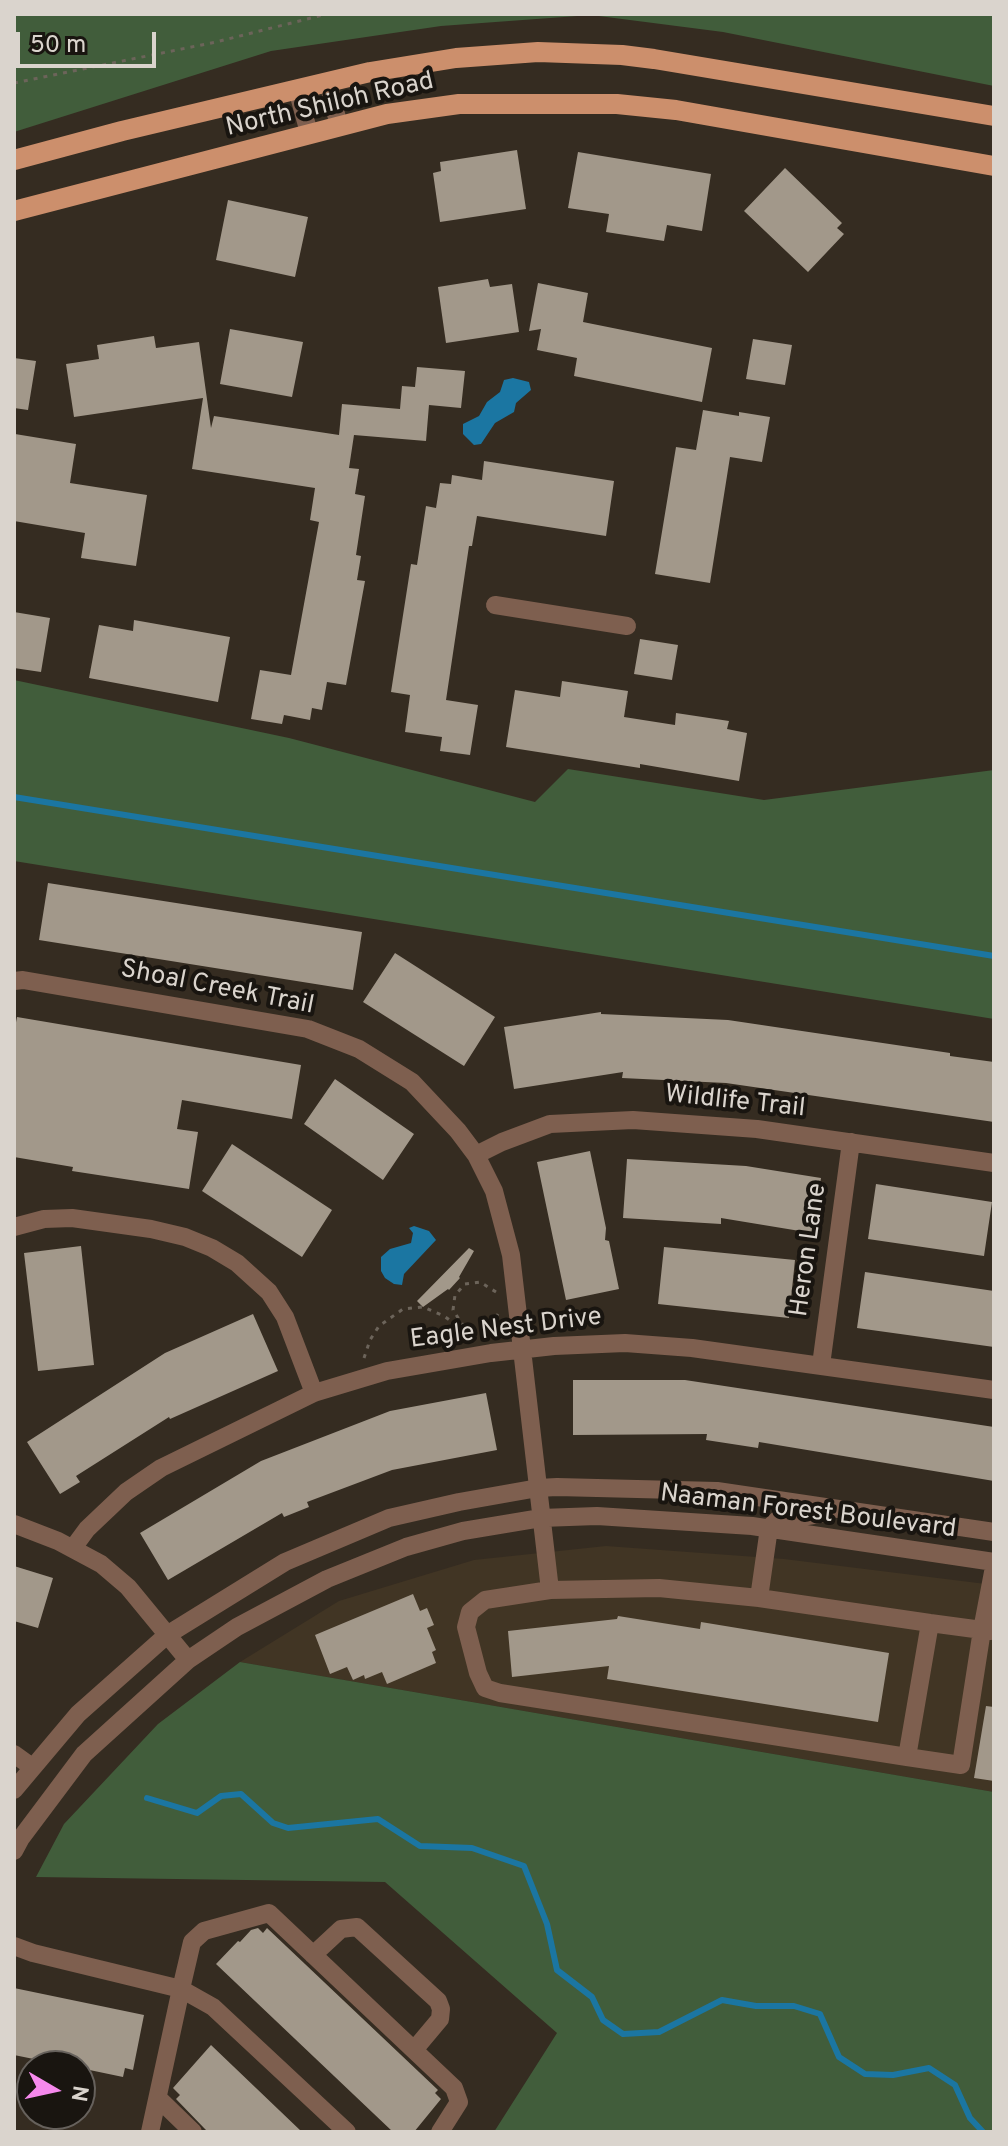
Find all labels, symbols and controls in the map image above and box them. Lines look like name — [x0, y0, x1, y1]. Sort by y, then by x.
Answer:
scale bar — [20, 16, 160, 66]
text: 50 m — [30, 31, 86, 61]
street label: North Shiloh Road — [223, 67, 437, 145]
street label: Shoal Creek Trail — [118, 955, 316, 1023]
street label: Wildlife Trail — [663, 1080, 807, 1126]
street label: Heron Lane — [785, 1181, 835, 1319]
street label: Eagle Nest Drive — [408, 1303, 604, 1357]
street label: Naaman Forest Boulevard — [658, 1479, 958, 1547]
north arrow — [16, 2050, 96, 2130]
text: N — [64, 2084, 93, 2103]

